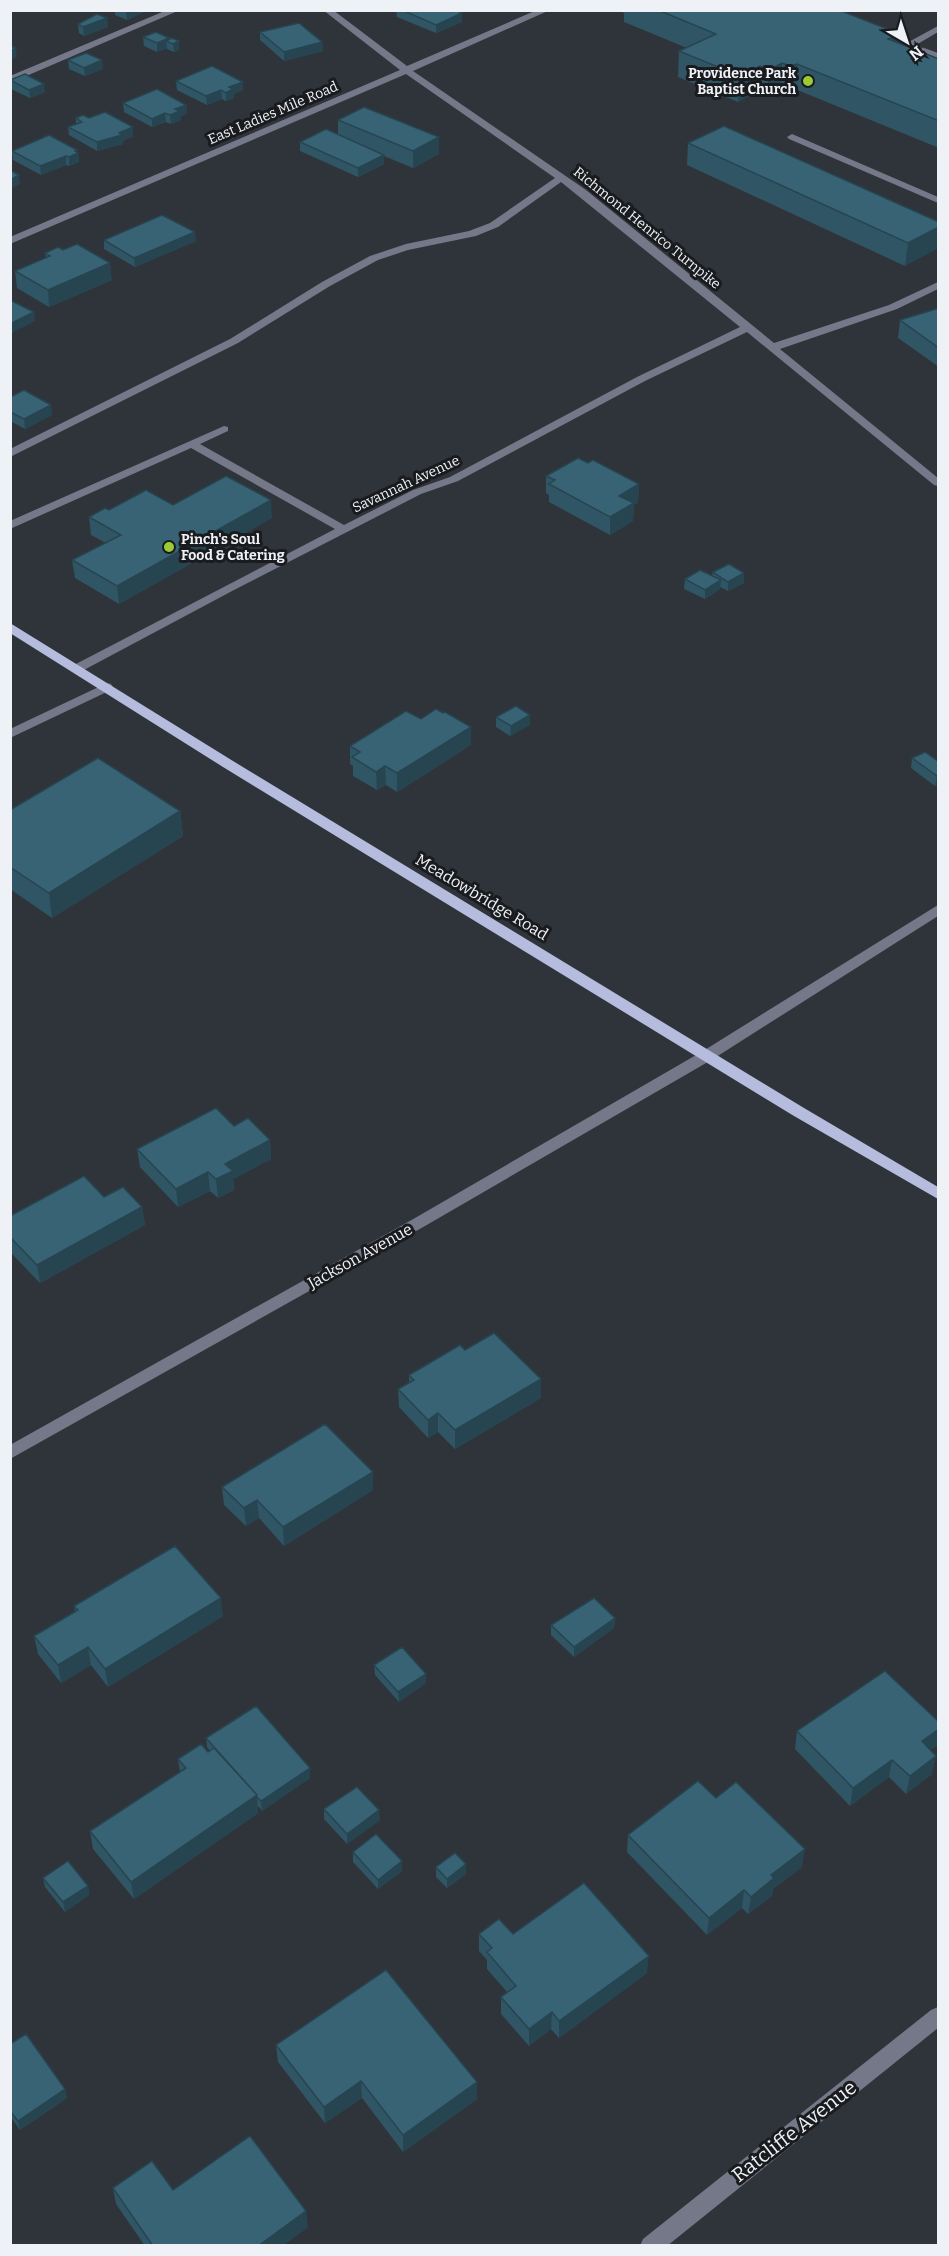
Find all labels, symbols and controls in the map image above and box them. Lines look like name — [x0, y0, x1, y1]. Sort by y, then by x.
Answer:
north arrow — [877, 12, 937, 72]
text: N — [905, 42, 927, 65]
place label: Providence Park Baptist Church — [688, 65, 797, 98]
marker: Providence Park Baptist Church — [801, 74, 815, 88]
street label: East Ladies Mile Road — [205, 78, 341, 148]
street label: Richmond Henrico Turnpike — [570, 163, 724, 293]
street label: Savannah Avenue — [350, 452, 462, 516]
place label: Pinch's Soul Food & Catering — [181, 531, 285, 564]
marker: Pinch's Soul Food & Catering — [162, 540, 176, 554]
street label: Meadowbridge Road — [412, 850, 552, 944]
street label: Jackson Avenue — [304, 1219, 416, 1293]
street label: Ratcliffe Avenue — [727, 2075, 861, 2187]

